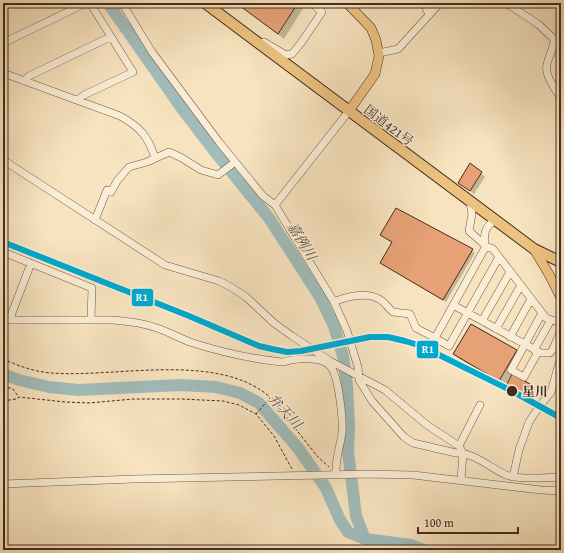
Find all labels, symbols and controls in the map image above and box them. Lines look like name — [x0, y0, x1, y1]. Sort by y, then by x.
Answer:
street label: 国道421号 — [360, 100, 417, 150]
water label: 嘉例川 — [282, 218, 323, 266]
line badge: R1 — [131, 288, 154, 307]
text: R1 — [136, 289, 149, 305]
line badge: R1 — [416, 340, 439, 359]
text: R1 — [422, 341, 435, 357]
place label: 星川 — [522, 382, 548, 401]
marker: 星川 — [505, 384, 519, 398]
water label: 弁天川 — [263, 389, 308, 435]
scale bar — [418, 509, 518, 535]
text: 100 m — [424, 514, 454, 531]

